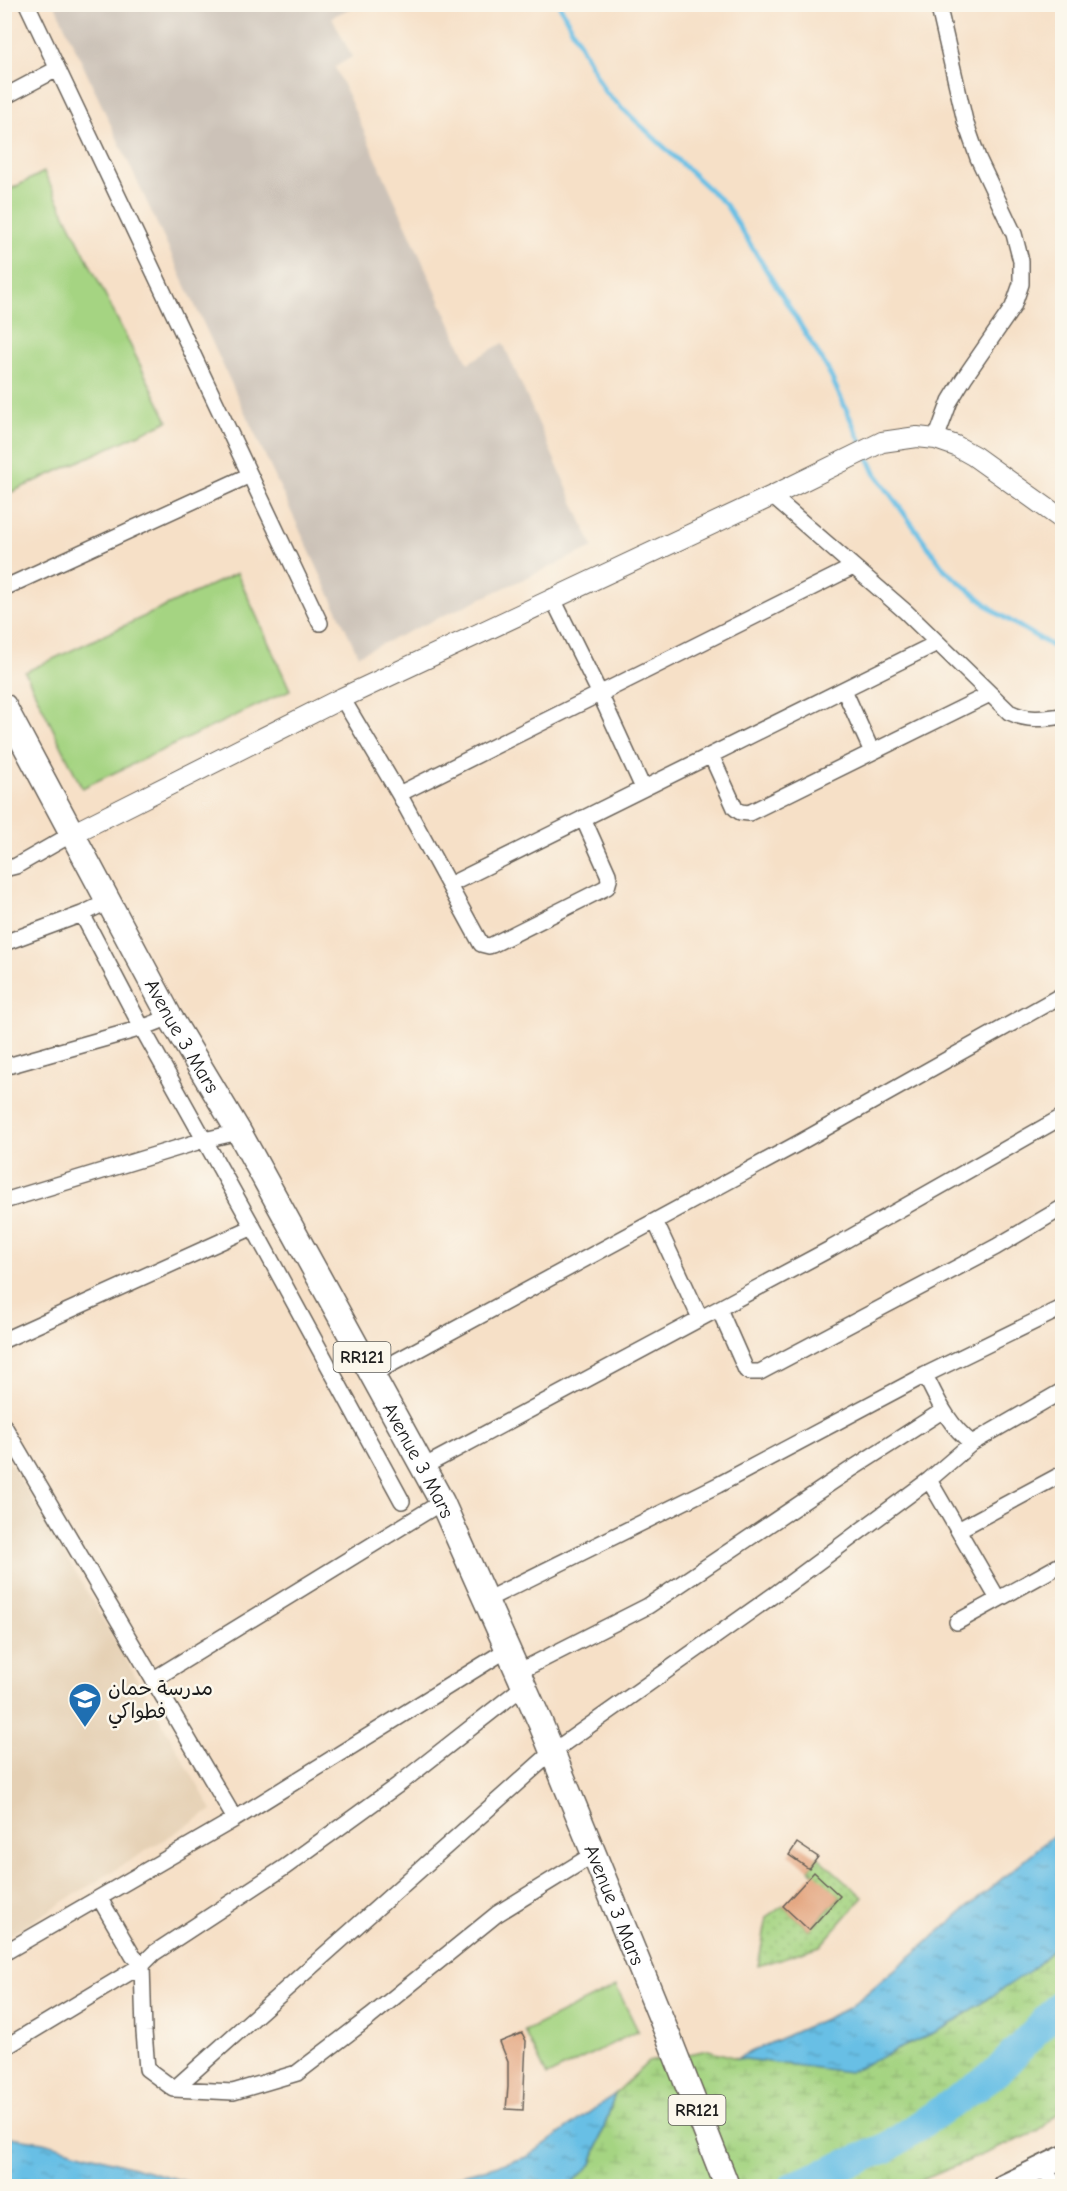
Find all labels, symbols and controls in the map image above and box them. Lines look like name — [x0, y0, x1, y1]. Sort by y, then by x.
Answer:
street label: Avenue 3 Mars — [140, 975, 224, 1097]
road number: RR121 — [334, 1342, 391, 1372]
street label: Avenue 3 Mars — [378, 1399, 459, 1522]
place label: مدرسة حمان فطواكي — [108, 1677, 213, 1729]
school or university icon: مدرسة حمان فطواكي — [67, 1681, 103, 1728]
street label: Avenue 3 Mars — [579, 1842, 649, 1969]
road number: RR121 — [668, 2095, 726, 2125]

